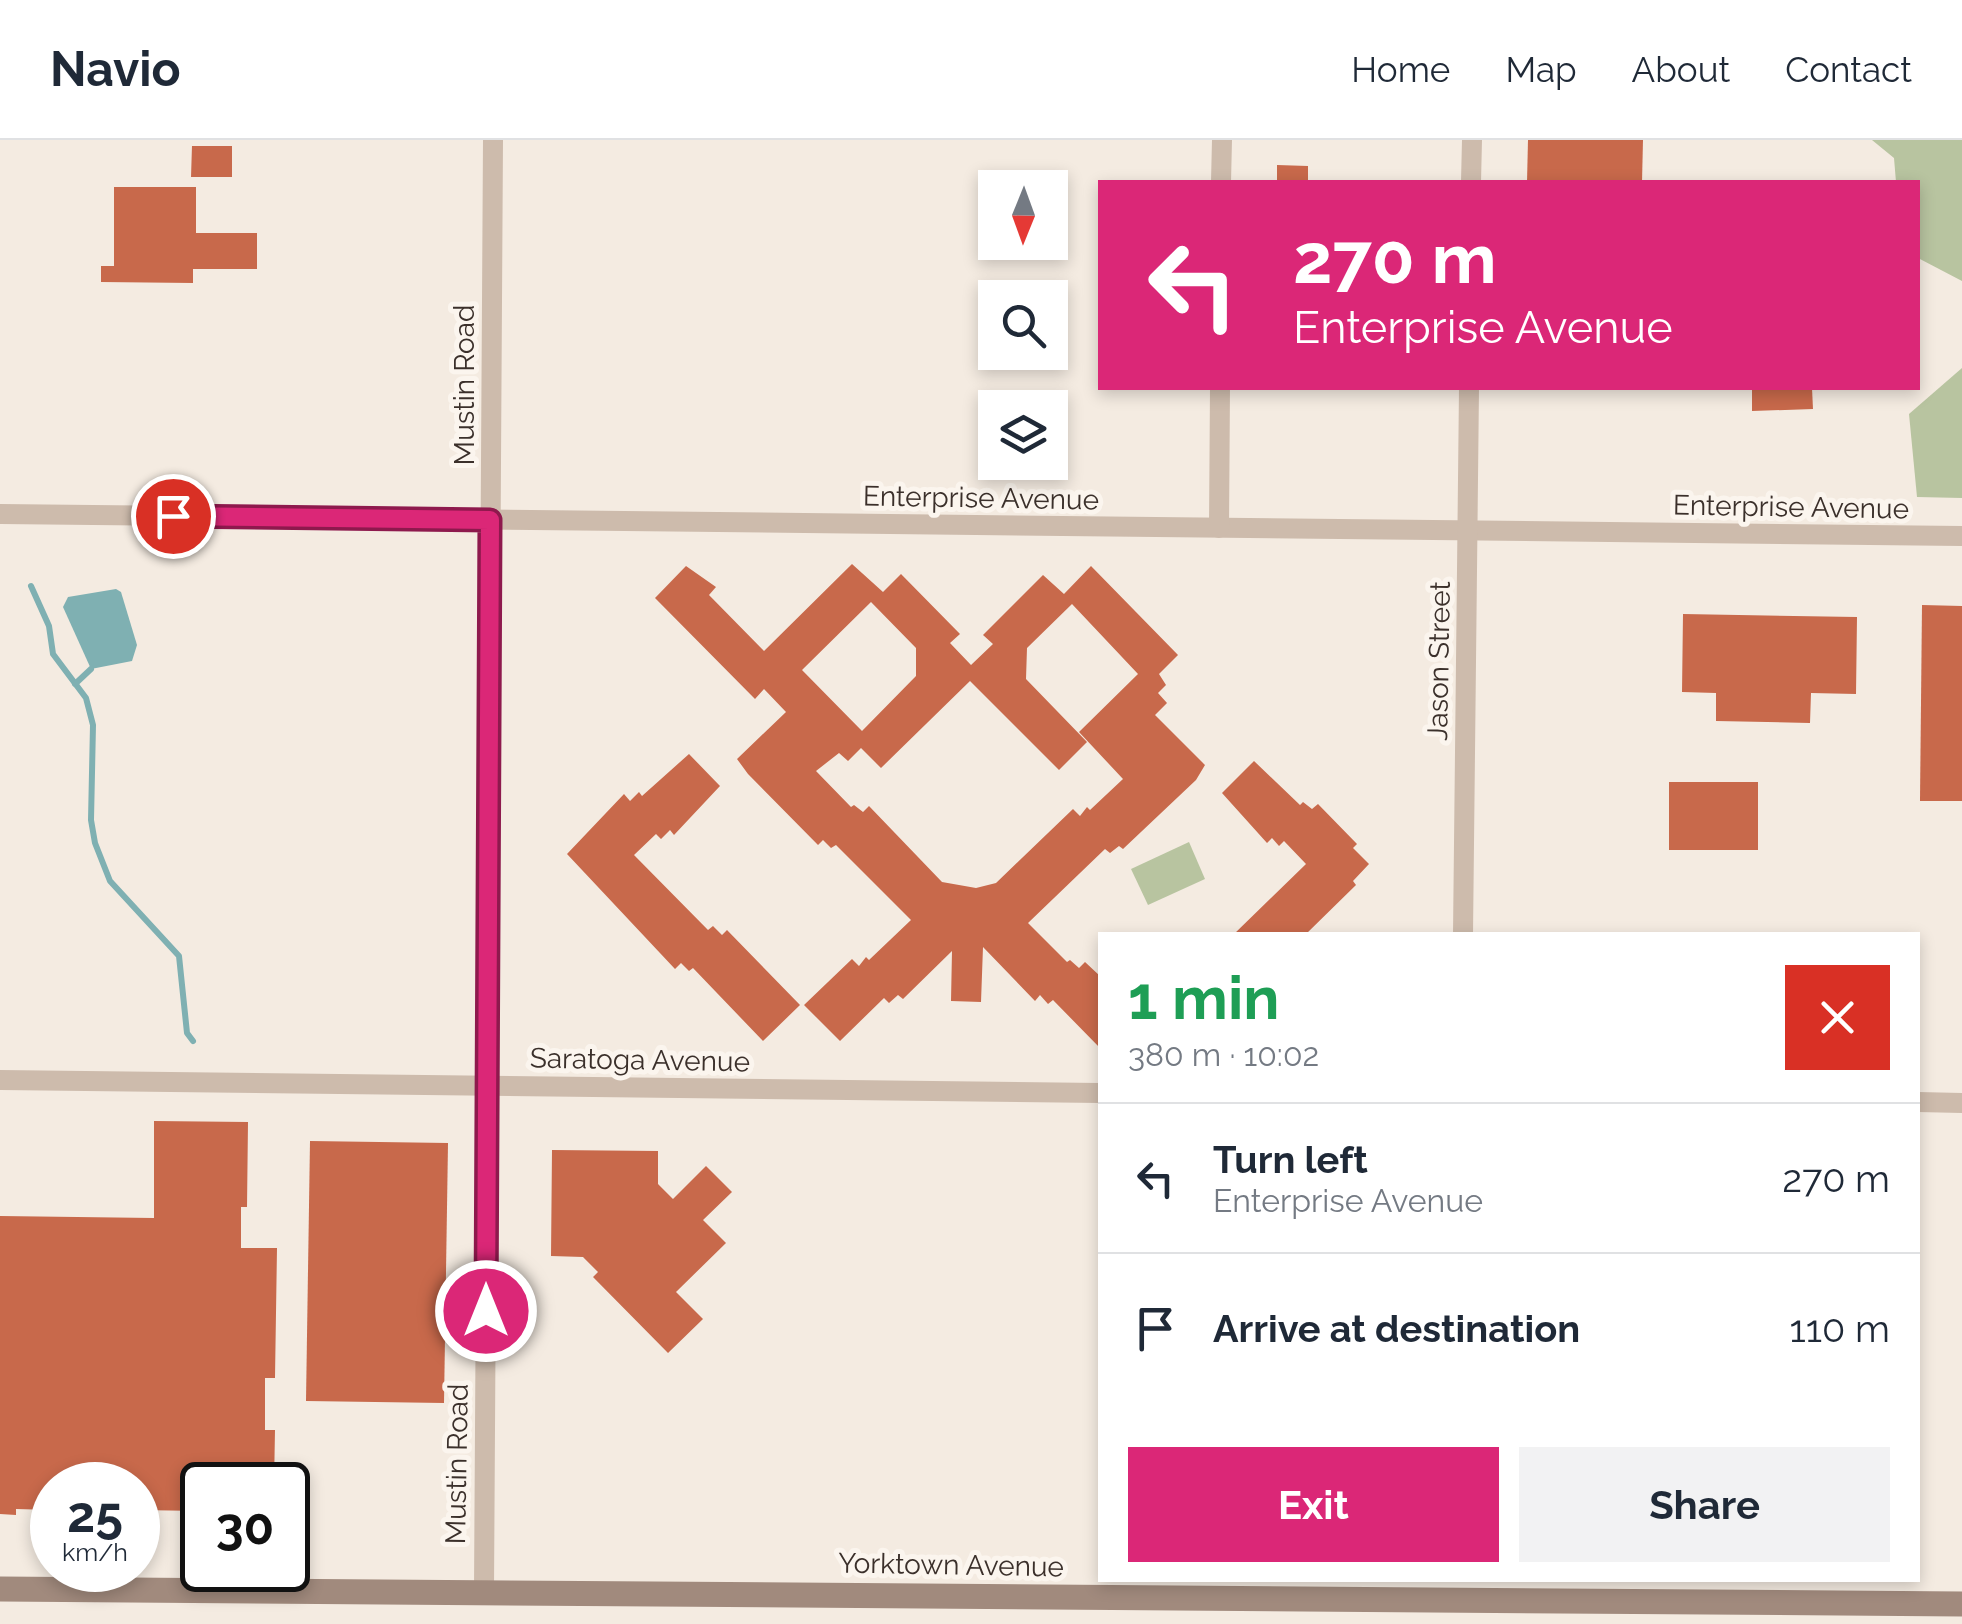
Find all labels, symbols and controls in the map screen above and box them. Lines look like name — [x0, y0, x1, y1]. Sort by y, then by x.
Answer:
text: Navio — [50, 41, 181, 97]
text: Home — [1351, 49, 1450, 90]
text: Map — [1505, 49, 1577, 90]
text: About — [1632, 49, 1730, 90]
text: Contact — [1785, 49, 1912, 90]
north arrow — [978, 170, 1068, 260]
map controls — [978, 170, 1068, 480]
text: 270 m — [1293, 217, 1497, 299]
icon: left — [1128, 220, 1258, 350]
button: search — [978, 280, 1068, 370]
text: Enterprise Avenue — [1293, 301, 1673, 354]
street label: Mustin Road — [448, 305, 481, 465]
button: layers — [978, 390, 1068, 480]
pin — [131, 474, 216, 559]
street label: Enterprise Avenue — [863, 479, 1099, 517]
street label: Enterprise Avenue — [1673, 488, 1909, 526]
icon: arrive — [146, 489, 201, 544]
street label: Jason Street — [1421, 580, 1457, 741]
text: 1 min — [1128, 963, 1279, 1033]
button: close — [1785, 965, 1890, 1070]
text: 380 m · 10:02 — [1128, 1036, 1319, 1073]
street label: Saratoga Avenue — [530, 1042, 750, 1078]
text: Turn left — [1213, 1137, 1368, 1182]
icon: left — [1128, 1151, 1183, 1206]
text: 270 m — [1782, 1156, 1890, 1201]
text: Enterprise Avenue — [1213, 1182, 1483, 1219]
position arrow — [434, 1259, 538, 1363]
icon: arrive — [1128, 1301, 1183, 1356]
text: Arrive at destination — [1213, 1306, 1580, 1351]
text: 110 m — [1790, 1306, 1890, 1351]
street label: Mustin Road — [439, 1383, 475, 1545]
button: Exit — [1128, 1447, 1499, 1562]
button: Share — [1519, 1447, 1890, 1562]
speed limit sign: 30 — [180, 1462, 310, 1592]
text: 25 — [67, 1485, 123, 1544]
text: km/h — [62, 1537, 128, 1567]
street label: Yorktown Avenue — [838, 1547, 1064, 1583]

